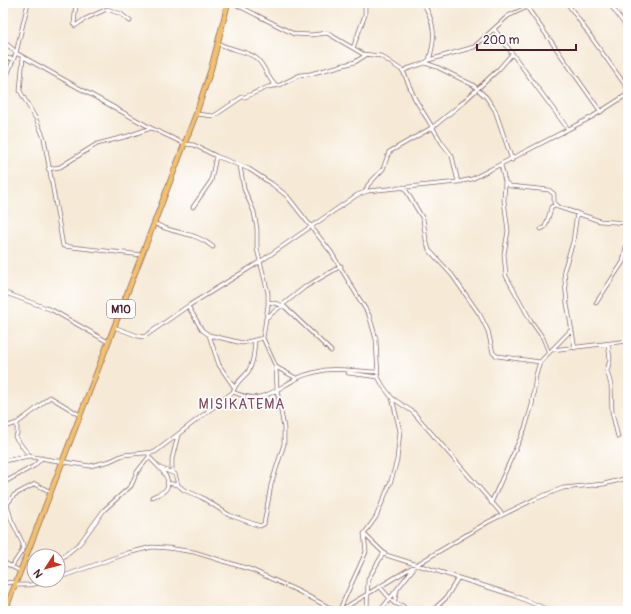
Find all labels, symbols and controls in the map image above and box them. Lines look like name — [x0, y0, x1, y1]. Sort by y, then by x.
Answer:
scale bar — [477, 26, 576, 52]
text: 200 m — [483, 33, 520, 48]
road number: M10 — [107, 300, 135, 318]
district label: MISIKATEMA — [199, 396, 285, 413]
north arrow — [26, 548, 66, 588]
text: N — [31, 566, 46, 580]

